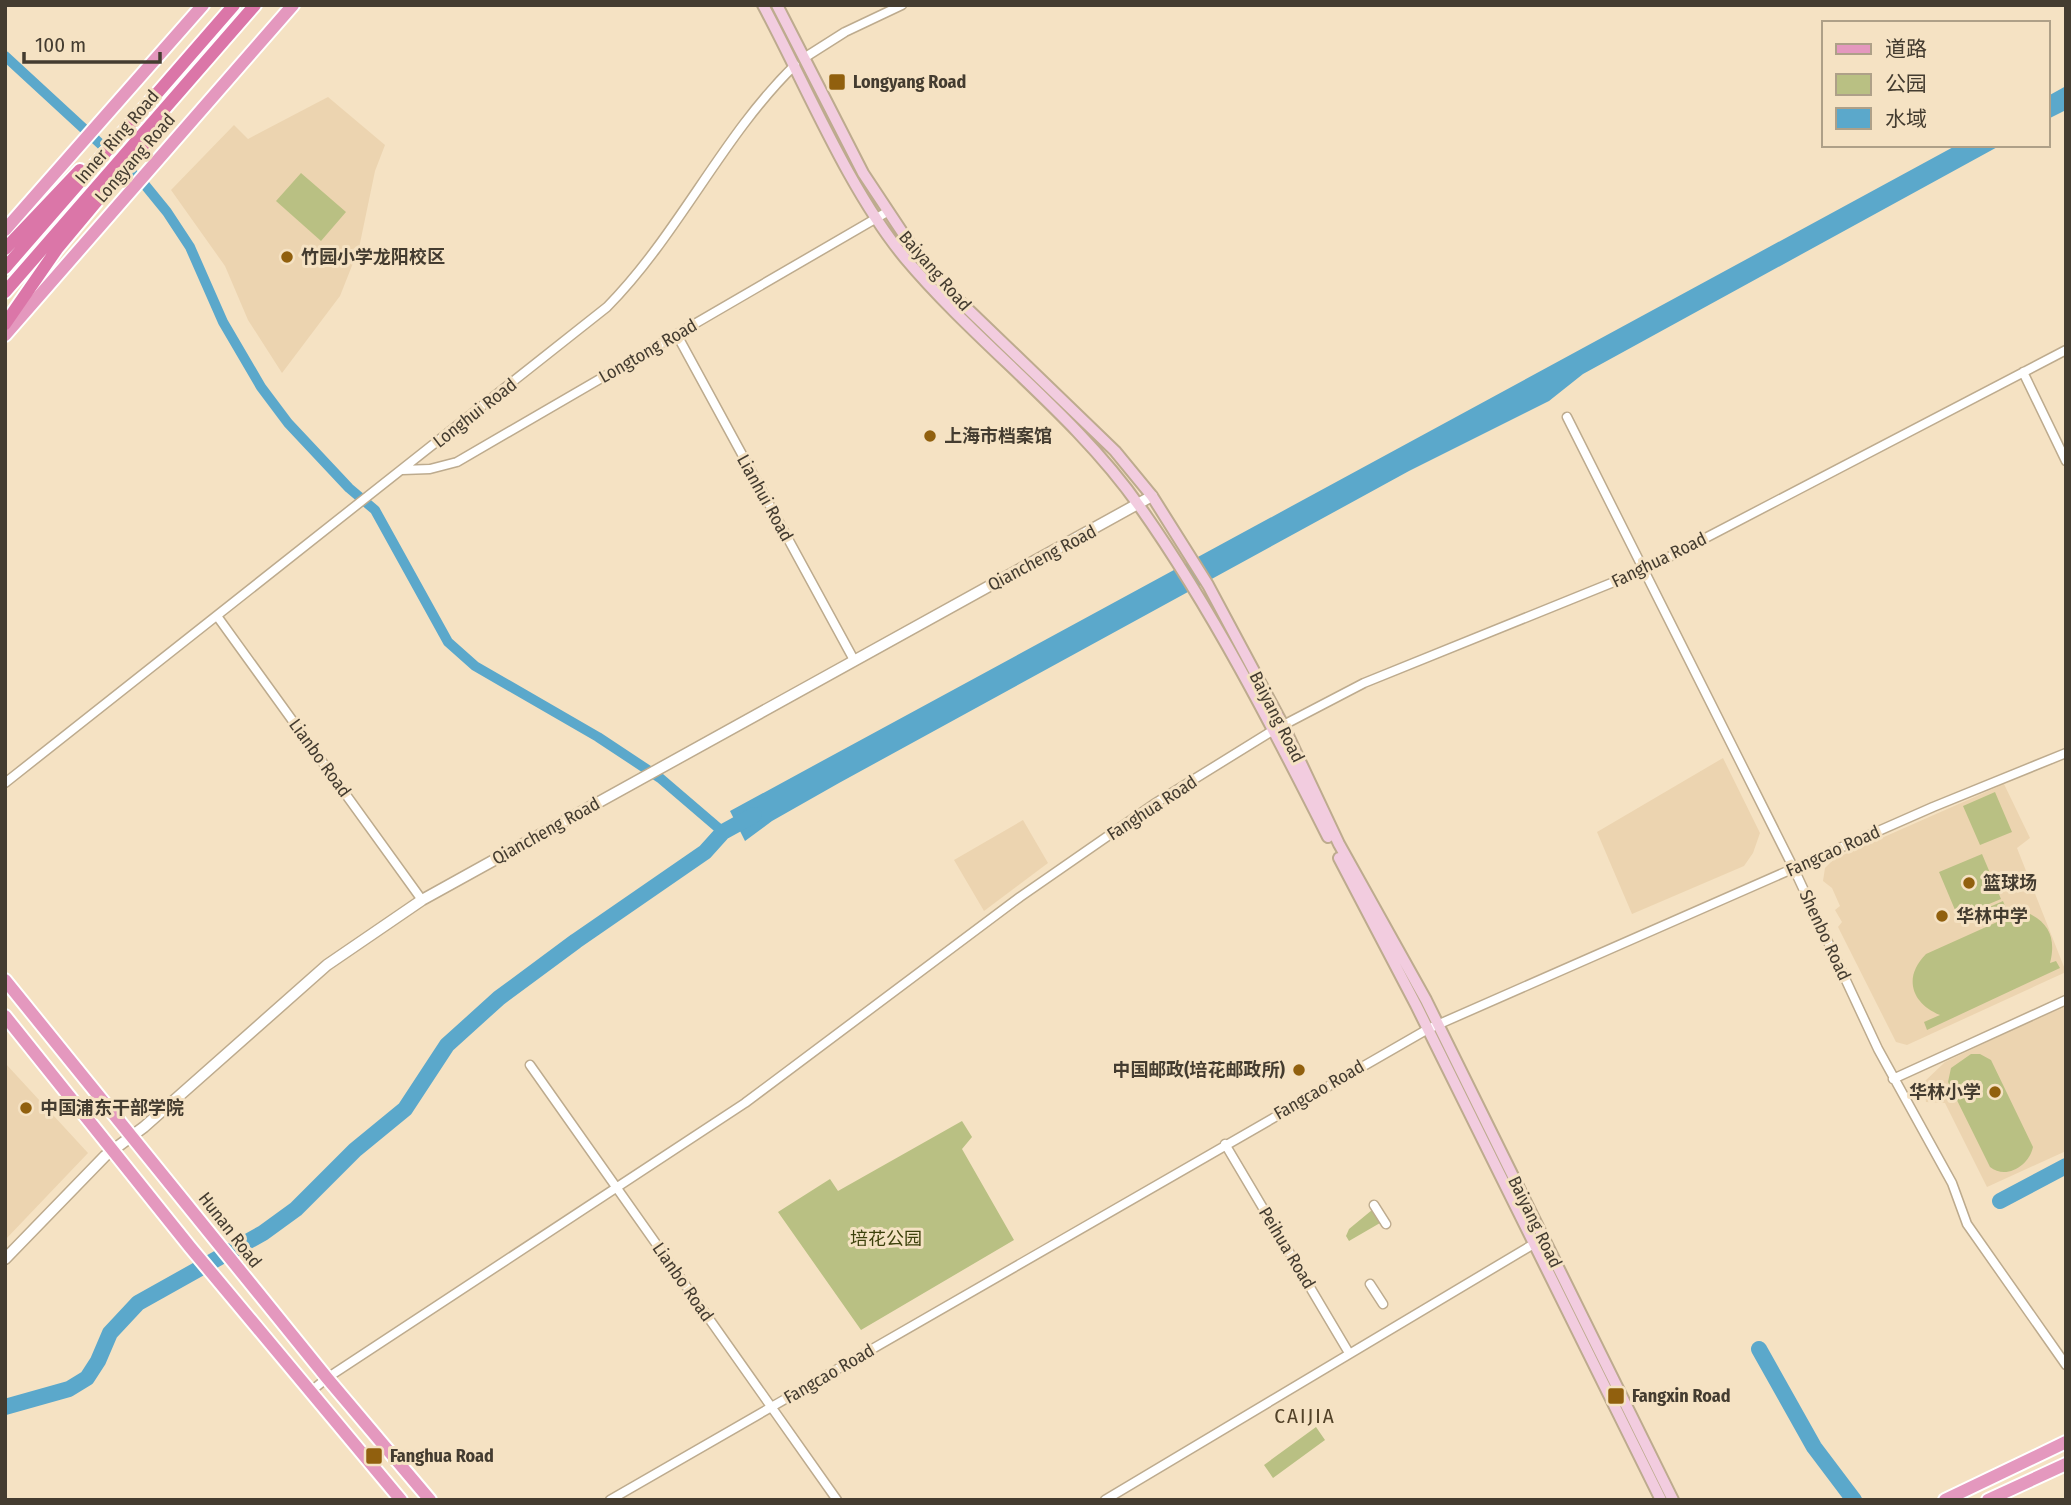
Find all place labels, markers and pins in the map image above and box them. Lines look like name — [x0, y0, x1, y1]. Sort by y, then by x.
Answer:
place label: Longyang Road — [853, 71, 966, 93]
marker: Longyang Road — [827, 72, 847, 92]
place label: 竹园小学龙阳校区 — [301, 246, 445, 268]
marker: 竹园小学龙阳校区 — [279, 249, 295, 265]
place label: 上海市档案馆 — [944, 425, 1052, 447]
marker: 上海市档案馆 — [922, 428, 938, 444]
place label: 篮球场 — [1983, 872, 2037, 894]
marker: 篮球场 — [1961, 875, 1977, 891]
place label: 华林中学 — [1956, 905, 2028, 927]
marker: 华林中学 — [1934, 908, 1950, 924]
place label: 中国邮政(培花邮政所) — [1112, 1059, 1286, 1081]
marker: 中国邮政(培花邮政所) — [1291, 1062, 1307, 1078]
place label: 华林小学 — [1909, 1081, 1981, 1103]
marker: 华林小学 — [1987, 1084, 2003, 1100]
place label: 中国浦东干部学院 — [40, 1097, 184, 1119]
marker: 中国浦东干部学院 — [18, 1100, 34, 1116]
place label: Fangxin Road — [1632, 1385, 1731, 1407]
marker: Fangxin Road — [1606, 1386, 1626, 1406]
place label: Fanghua Road — [390, 1445, 494, 1467]
marker: Fanghua Road — [364, 1446, 384, 1466]

